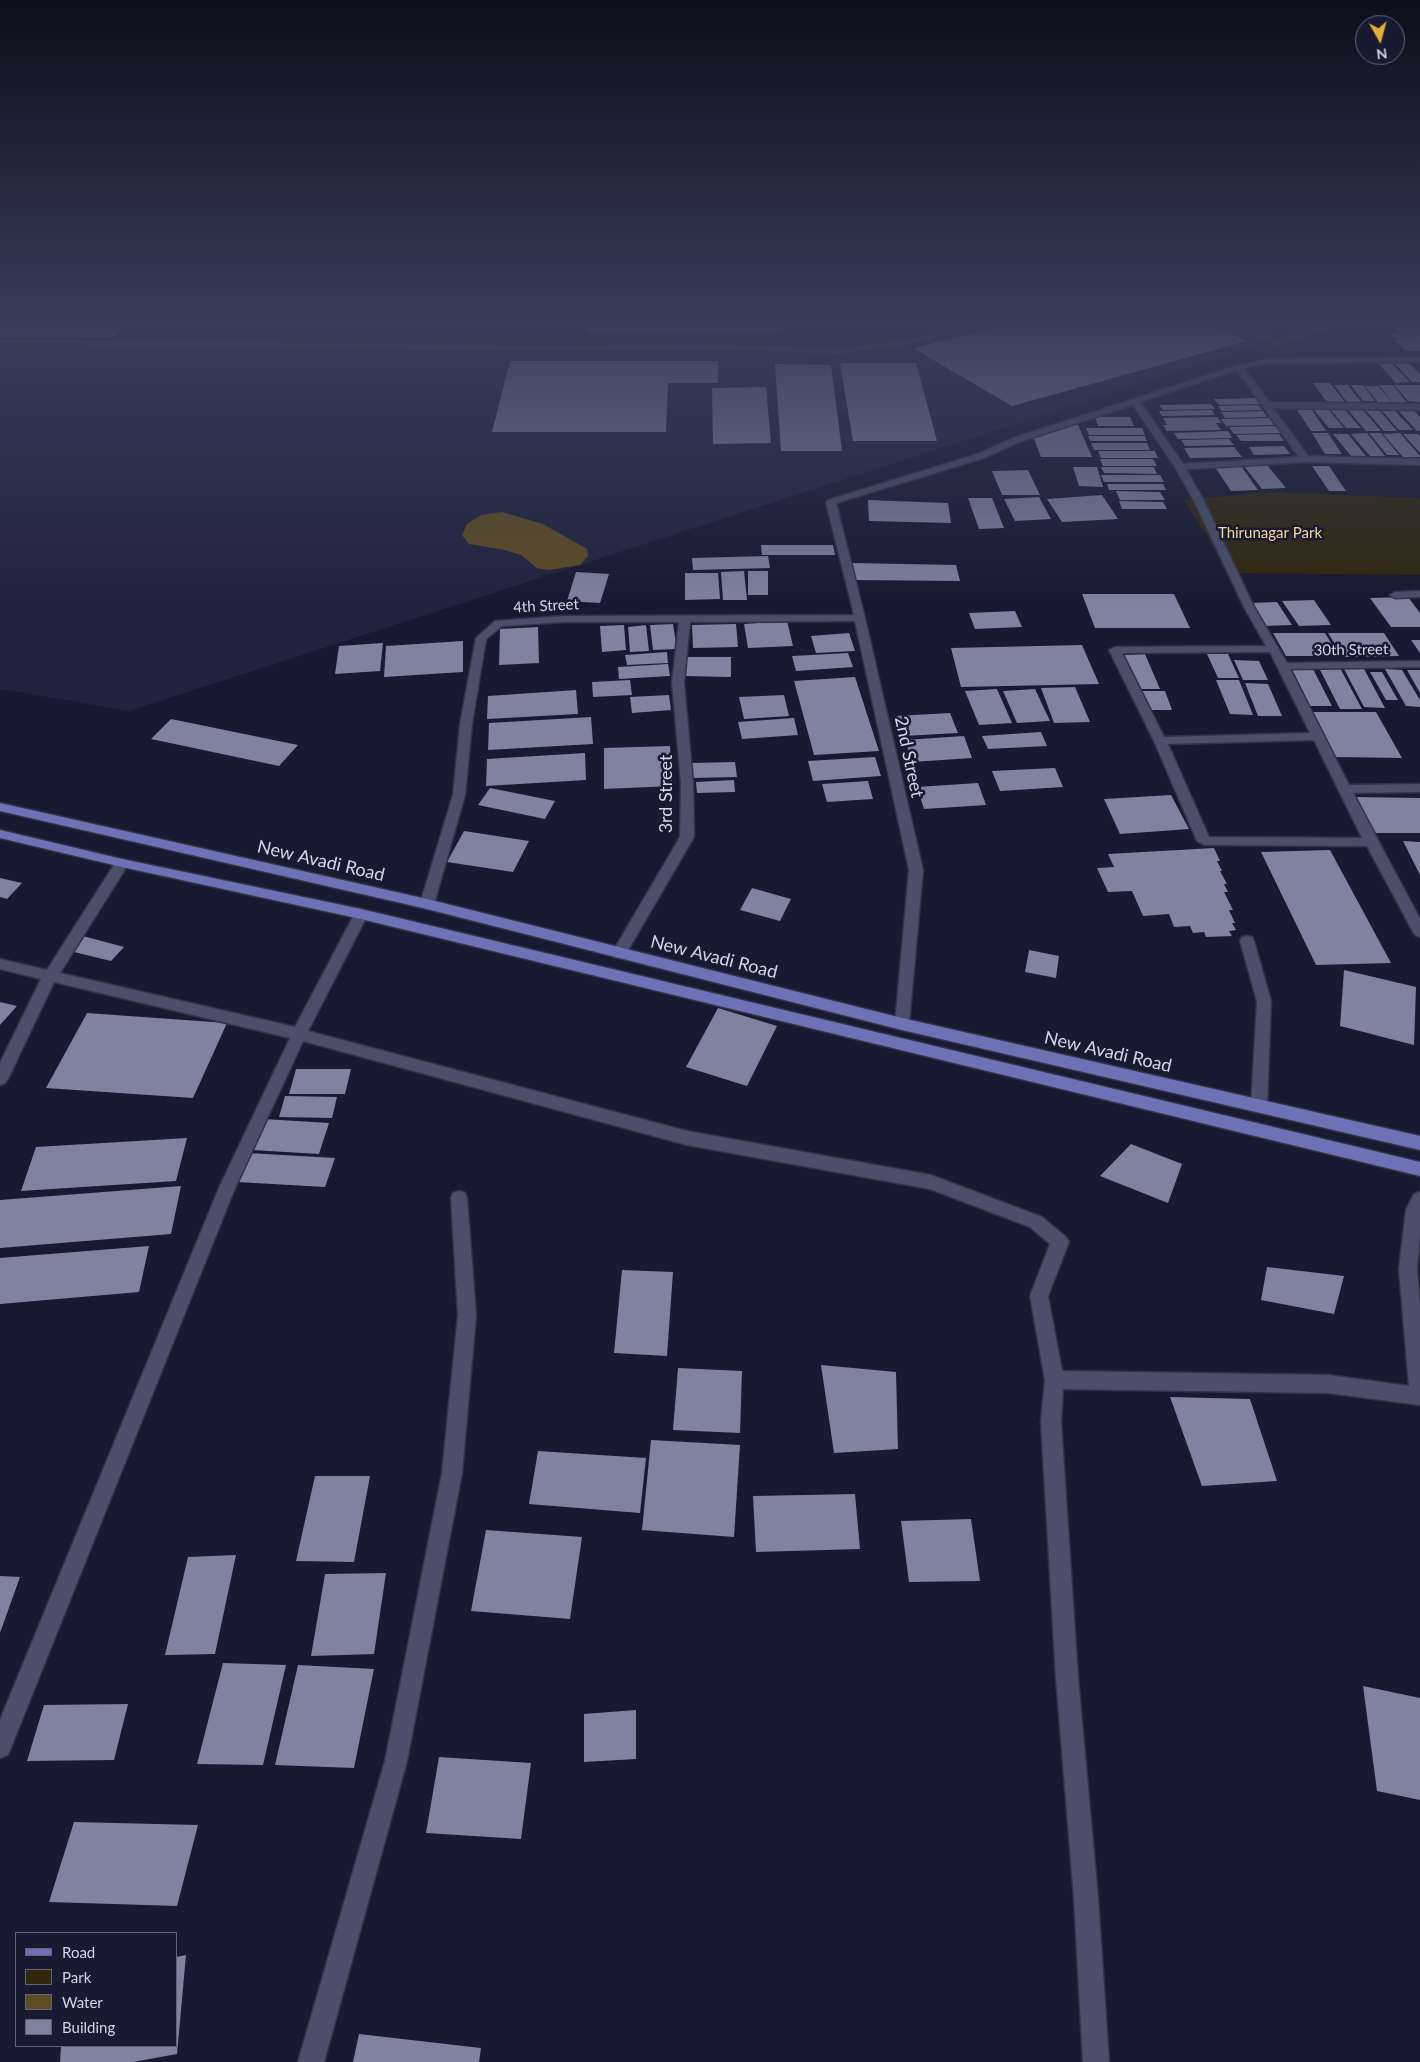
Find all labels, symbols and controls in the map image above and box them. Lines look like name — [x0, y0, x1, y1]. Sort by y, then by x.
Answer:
north arrow — [1355, 15, 1405, 65]
text: N — [1375, 45, 1388, 63]
park label: Thirunagar Park — [1218, 524, 1322, 542]
street label: 4th Street — [513, 595, 579, 617]
street label: 30th Street — [1314, 640, 1388, 660]
street label: 2nd Street — [890, 714, 928, 800]
street label: 3rd Street — [655, 755, 677, 833]
street label: New Avadi Road — [255, 836, 387, 886]
street label: New Avadi Road — [648, 931, 780, 983]
street label: New Avadi Road — [1042, 1027, 1174, 1077]
legend — [15, 1932, 178, 2047]
text: Road — [62, 1943, 95, 1961]
text: Park — [62, 1968, 91, 1986]
text: Water — [62, 1993, 103, 2011]
text: Building — [62, 2018, 115, 2036]

